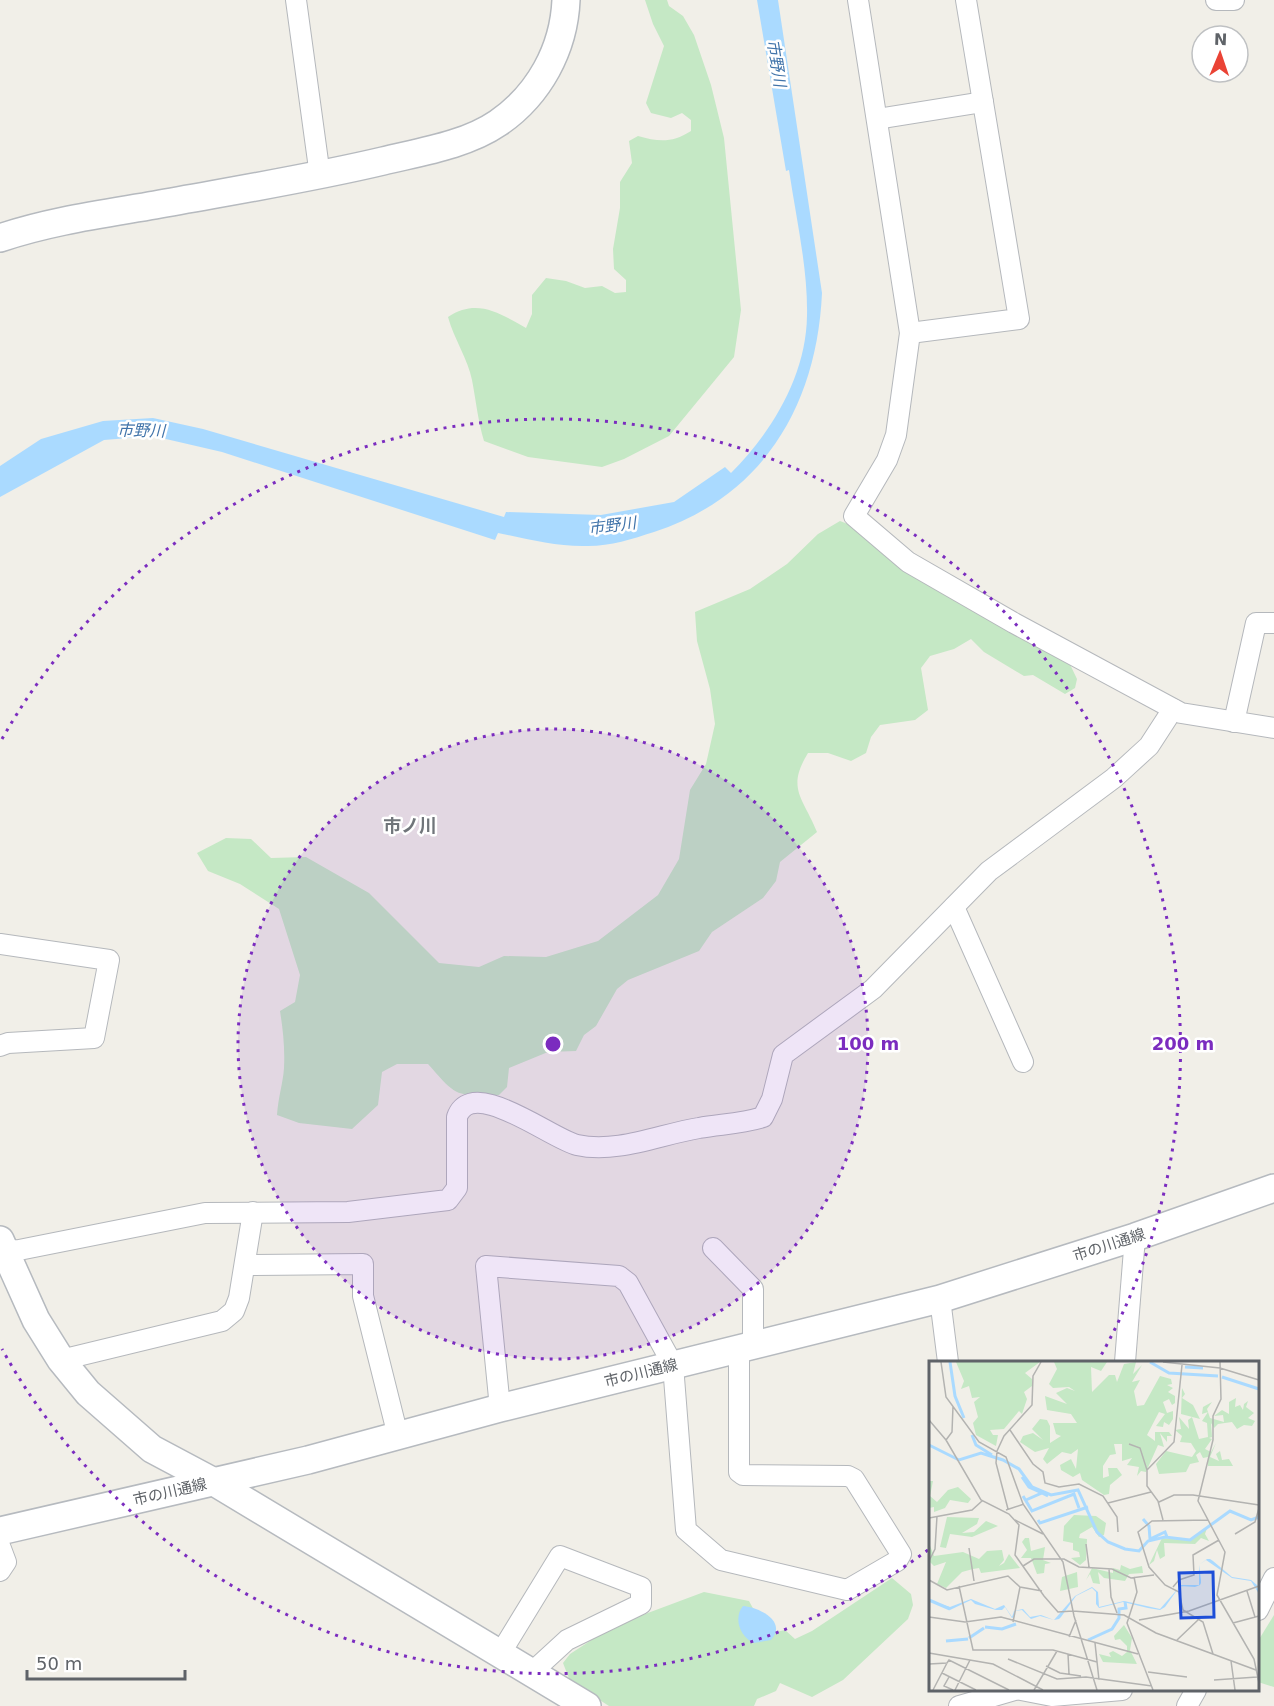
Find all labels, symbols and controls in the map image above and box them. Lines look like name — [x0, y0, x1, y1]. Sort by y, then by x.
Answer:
north arrow — [1190, 24, 1250, 84]
text: N — [1213, 30, 1228, 49]
water label: 市野川 — [763, 38, 790, 90]
water label: 市野川 — [117, 421, 167, 440]
water label: 市野川 — [587, 513, 639, 538]
district label: 市ノ川 — [383, 815, 437, 836]
text: 100 m — [837, 1033, 899, 1054]
text: 200 m — [1152, 1033, 1214, 1054]
centre of rings — [543, 1034, 563, 1054]
street label: 市の川通線 — [1071, 1225, 1147, 1265]
street label: 市の川通線 — [602, 1355, 680, 1391]
inset map — [929, 1361, 1259, 1691]
street label: 市の川通線 — [131, 1475, 209, 1509]
scale bar — [27, 1643, 184, 1681]
text: 50 m — [36, 1653, 82, 1674]

